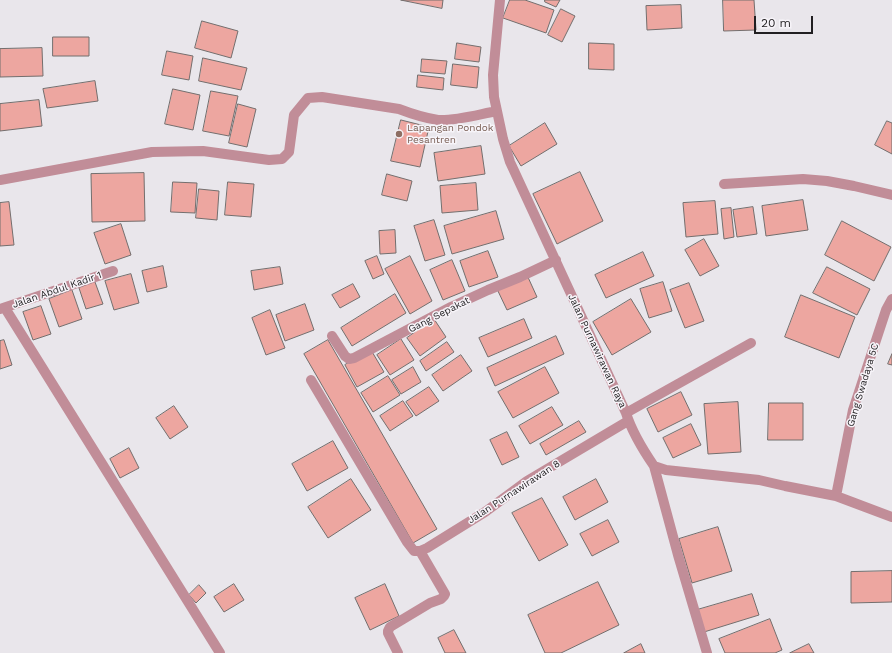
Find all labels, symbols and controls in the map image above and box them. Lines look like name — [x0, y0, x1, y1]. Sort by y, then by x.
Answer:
scale bar — [756, 8, 815, 34]
text: 20 m — [761, 16, 791, 30]
place label: Lapangan Pondok Pesantren — [407, 122, 493, 146]
marker: Lapangan Pondok Pesantren — [394, 129, 404, 139]
street label: Jalan Abdul Kadir 1 — [11, 269, 103, 311]
street label: Jalan Purnawirawan Raya — [565, 292, 629, 410]
street label: Gang Sepakat — [406, 294, 472, 336]
street label: Gang Swadaya 5C — [845, 342, 881, 428]
street label: Jalan Purnawirawan 8 — [466, 458, 562, 526]

